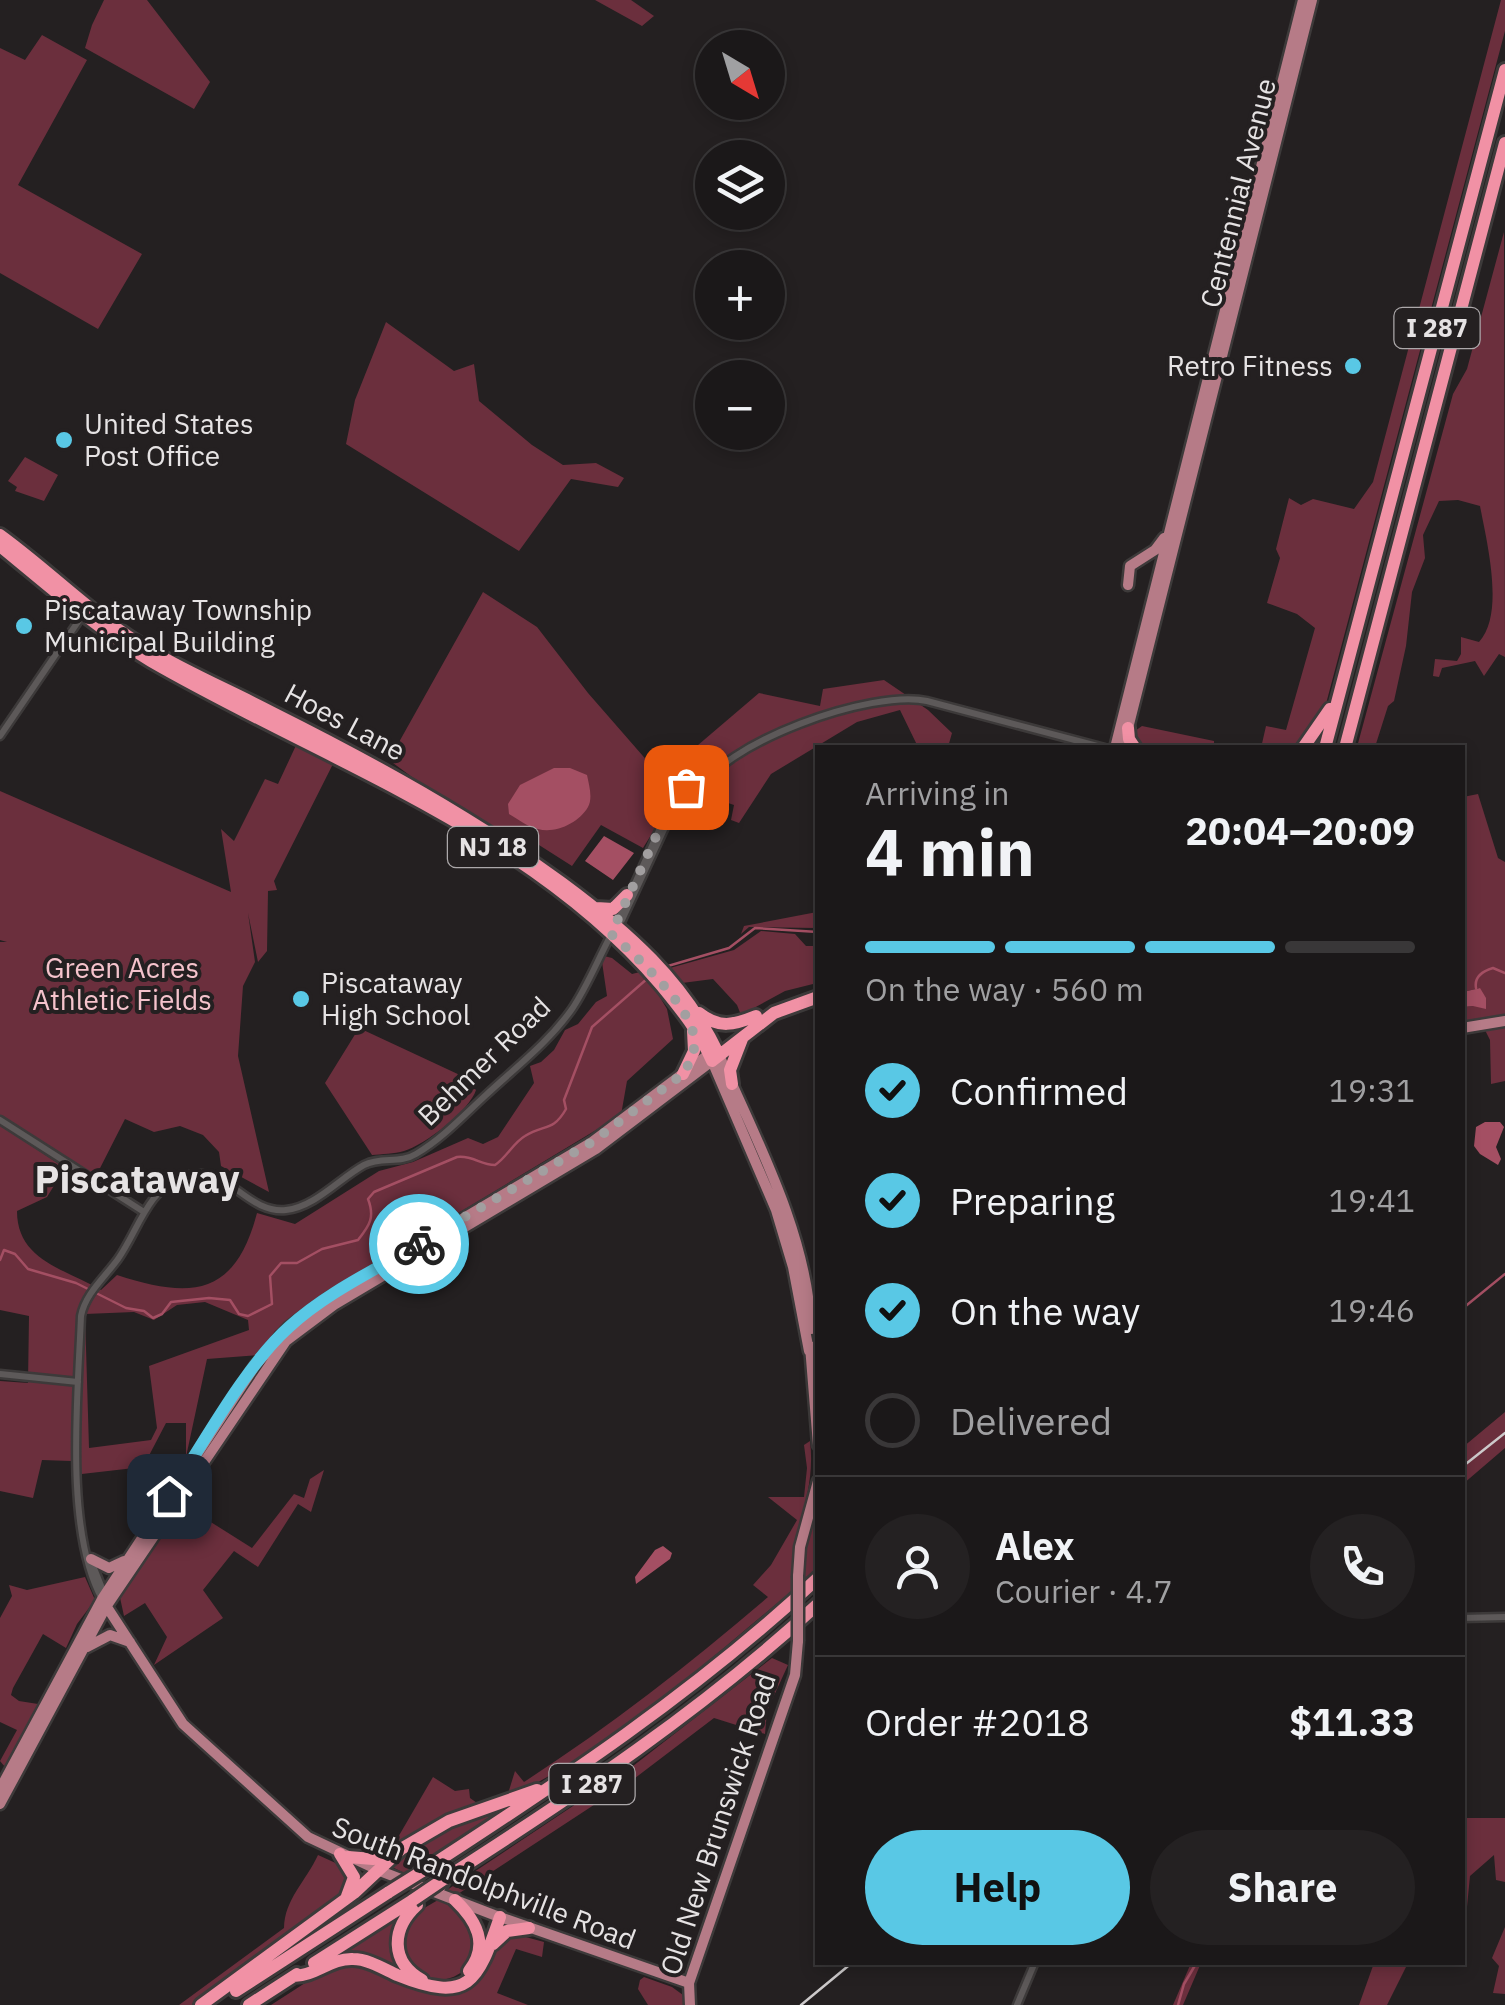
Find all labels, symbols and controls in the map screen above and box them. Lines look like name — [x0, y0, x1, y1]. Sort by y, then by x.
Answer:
north arrow — [695, 30, 785, 120]
map controls — [695, 30, 785, 450]
street label: Centennial Avenue — [1191, 74, 1284, 311]
button: layers — [695, 140, 785, 230]
button: + — [695, 250, 785, 340]
road number: I 287 — [1394, 308, 1480, 348]
place label: Retro Fitness — [1167, 347, 1333, 384]
marker: Retro Fitness — [1342, 355, 1364, 377]
button: − — [695, 360, 785, 450]
place label: United States Post Office — [84, 405, 254, 474]
marker: United States Post Office — [53, 429, 75, 451]
place label: Piscataway Township Municipal Building — [44, 591, 312, 660]
marker: Piscataway Township Municipal Building — [13, 615, 35, 637]
street label: Hoes Lane — [279, 674, 412, 769]
pin — [644, 745, 729, 830]
icon: bag — [659, 760, 714, 815]
text: Arriving in — [865, 772, 1010, 814]
text: 20:04–20:09 — [1185, 806, 1415, 855]
text: 4 min — [865, 809, 1035, 894]
road number: NJ 18 — [448, 827, 538, 867]
park label: Green Acres Athletic Fields — [32, 949, 212, 1018]
place label: Piscataway High School — [321, 964, 470, 1033]
text: On the way · 560 m — [865, 968, 1144, 1010]
marker: Piscataway High School — [290, 988, 312, 1010]
street label: Behmer Road — [409, 988, 558, 1133]
icon: check — [865, 1063, 920, 1118]
text: Confirmed — [950, 1066, 1128, 1115]
text: 19:31 — [1329, 1069, 1415, 1111]
district label: Piscataway — [35, 1154, 240, 1203]
icon: check — [865, 1173, 920, 1228]
text: Preparing — [950, 1176, 1115, 1225]
text: 19:41 — [1329, 1179, 1415, 1221]
courier — [369, 1194, 469, 1294]
icon: bike — [392, 1217, 447, 1272]
icon: check — [865, 1283, 920, 1338]
text: On the way — [950, 1286, 1140, 1335]
text: 19:46 — [1329, 1289, 1415, 1331]
text: Delivered — [950, 1396, 1112, 1445]
pin — [127, 1454, 212, 1539]
icon: home — [142, 1469, 197, 1524]
button: person — [865, 1514, 970, 1619]
button: phone — [1310, 1514, 1415, 1619]
text: Alex — [995, 1521, 1075, 1570]
text: Courier · 4.7 — [995, 1570, 1173, 1612]
street label: Old New Brunswick Road — [651, 1668, 784, 1980]
text: Order #2018 — [865, 1697, 1090, 1746]
text: $11.33 — [1289, 1697, 1415, 1746]
road number: I 287 — [550, 1764, 634, 1804]
street label: South Randolphville Road — [327, 1807, 641, 1958]
button: Help — [865, 1830, 1130, 1945]
button: Share — [1150, 1830, 1415, 1945]

